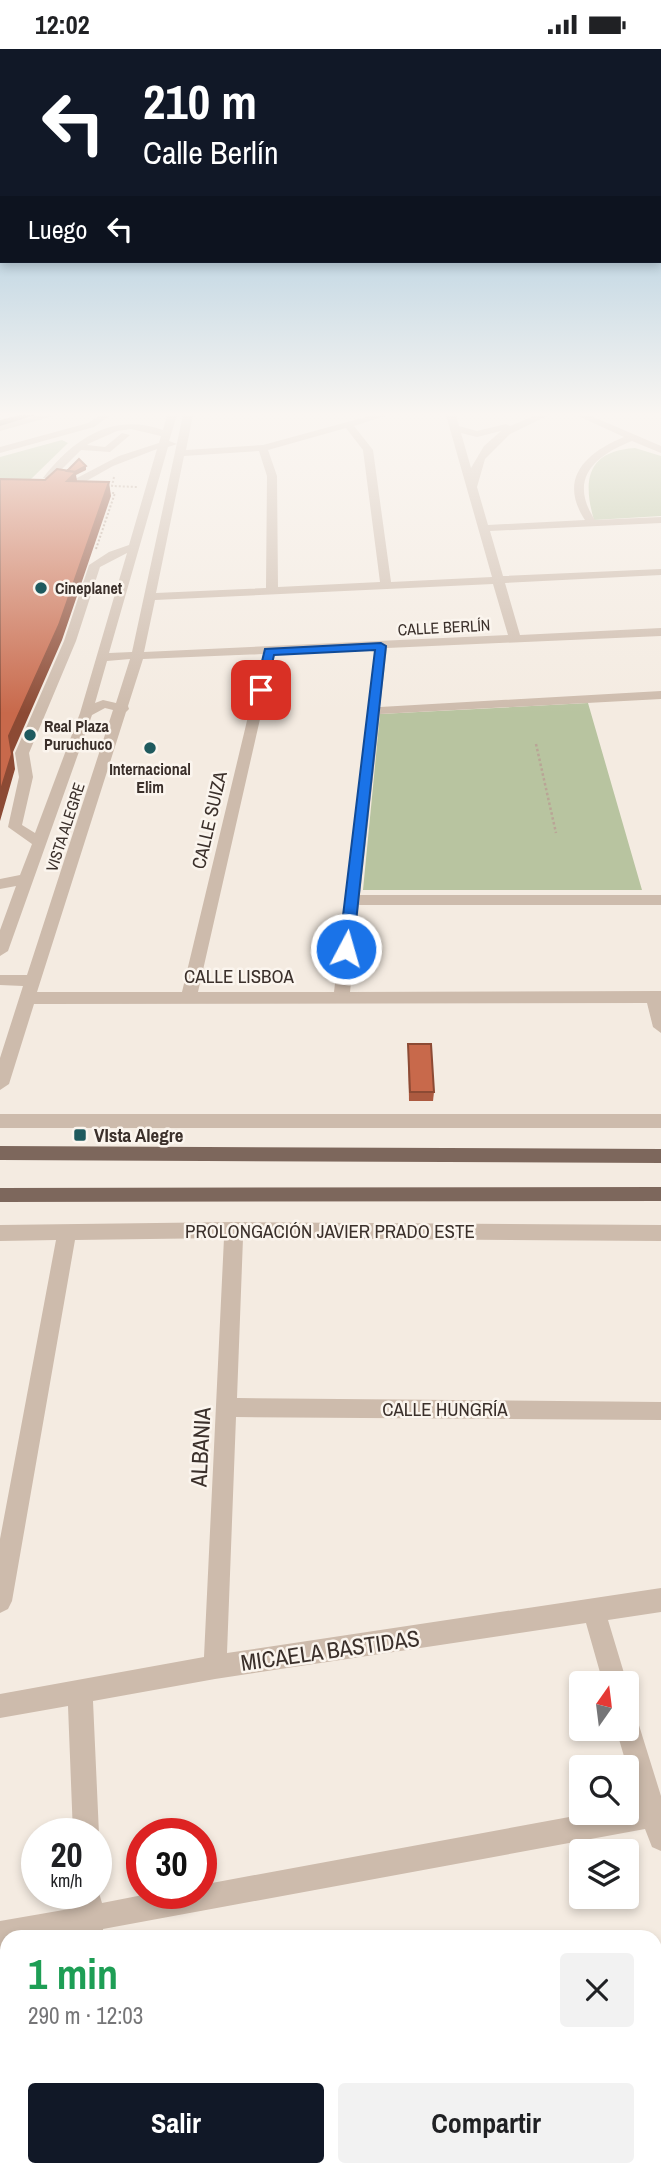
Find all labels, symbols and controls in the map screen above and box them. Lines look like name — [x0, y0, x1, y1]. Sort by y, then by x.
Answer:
text: 12:02 — [35, 7, 90, 42]
text: 210 m — [143, 68, 257, 134]
icon: left — [28, 77, 119, 168]
text: Calle Berlín — [143, 131, 279, 174]
icon: left — [101, 210, 139, 248]
text: Luego — [28, 212, 87, 247]
place label: Cineplanet — [55, 577, 123, 599]
marker: Cineplanet — [33, 580, 49, 596]
street label: CALLE BERLÍN — [397, 614, 491, 640]
pin — [231, 660, 291, 720]
icon: arrive — [242, 671, 280, 709]
place label: Real Plaza Puruchuco — [44, 715, 113, 755]
marker: Real Plaza Puruchuco — [22, 727, 38, 743]
marker: Internacional Elim — [142, 740, 158, 756]
place label: Internacional Elim — [109, 758, 191, 798]
street label: CALLE SUIZA — [185, 768, 233, 871]
street label: VISTA ALEGRE — [40, 780, 90, 874]
position arrow — [309, 912, 383, 986]
street label: CALLE LISBOA — [184, 963, 295, 989]
place label: VIsta Alegre — [94, 1122, 184, 1148]
marker: VIsta Alegre — [72, 1127, 88, 1143]
street label: PROLONGACIÓN JAVIER PRADO ESTE — [185, 1218, 475, 1244]
street label: CALLE HUNGRÍA — [382, 1396, 508, 1422]
street label: ALBANIA — [182, 1406, 218, 1489]
street label: MICAELA BASTIDAS — [239, 1622, 421, 1678]
north arrow — [569, 1671, 639, 1741]
map controls — [569, 1671, 639, 1909]
button: search — [569, 1755, 639, 1825]
speed limit sign: 30 — [126, 1818, 217, 1909]
text: 20 — [51, 1831, 82, 1878]
button: layers — [569, 1839, 639, 1909]
text: km/h — [51, 1868, 83, 1893]
text: 1 min — [28, 1946, 118, 2002]
button: close — [560, 1953, 634, 2027]
text: 290 m · 12:03 — [28, 2000, 143, 2031]
button: Salir — [28, 2083, 324, 2163]
button: Compartir — [338, 2083, 634, 2163]

